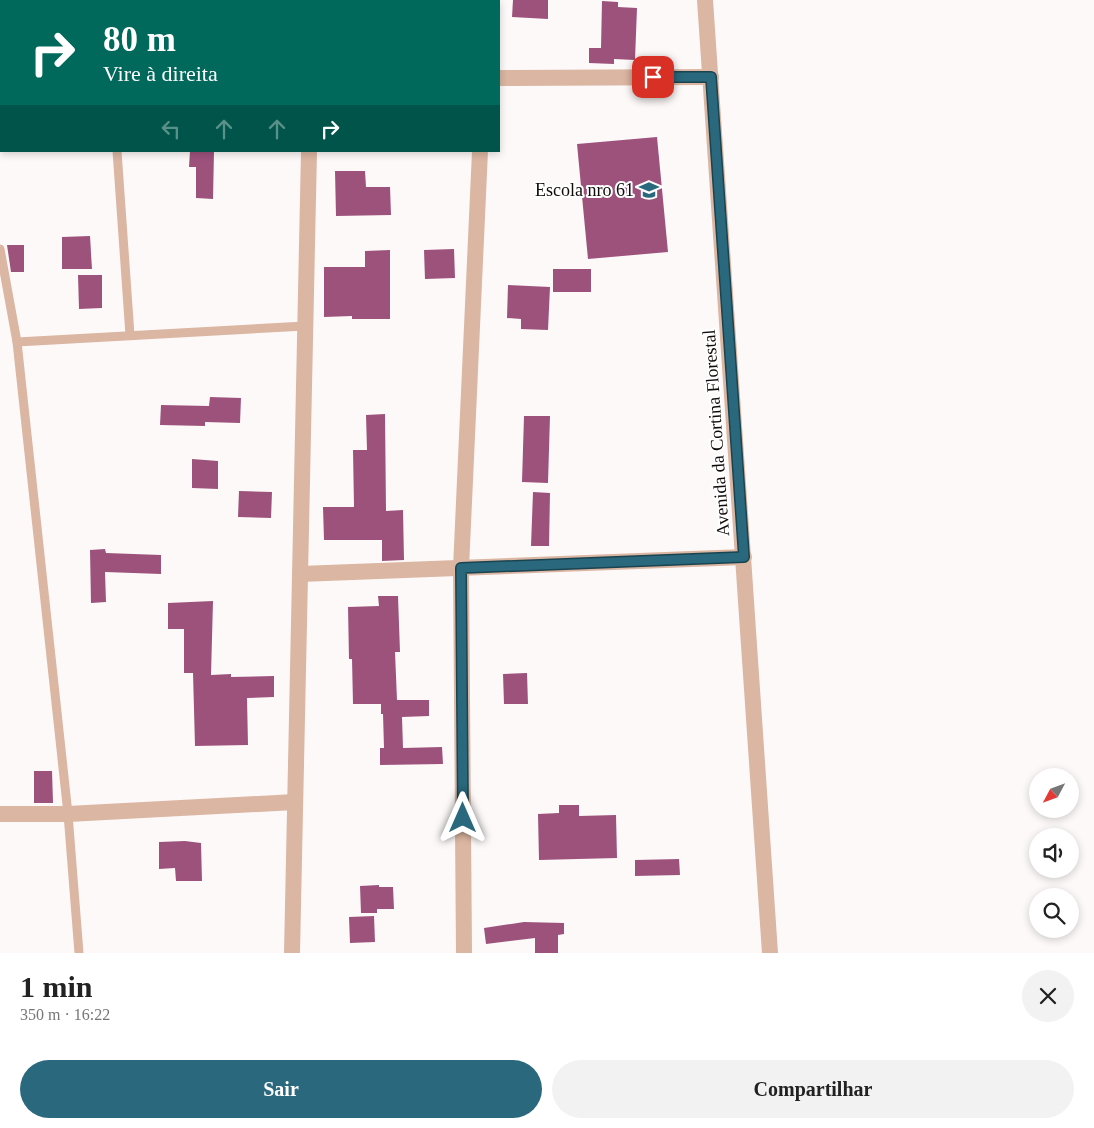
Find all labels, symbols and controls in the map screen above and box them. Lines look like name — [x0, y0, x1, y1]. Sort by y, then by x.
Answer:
icon: right — [20, 20, 85, 85]
text: 80 m — [103, 20, 176, 59]
pin — [632, 56, 674, 98]
text: Vire à direita — [103, 61, 218, 86]
icon: arrive — [639, 63, 667, 91]
icon: left — [157, 115, 185, 143]
icon: ahead — [210, 115, 238, 143]
icon: ahead — [263, 115, 291, 143]
icon: right — [316, 115, 344, 143]
school or university icon: Escola nro 61 — [638, 179, 660, 201]
place label: Escola nro 61 — [535, 180, 634, 200]
street label: Avenida da Cortina Florestal — [699, 329, 733, 537]
north arrow — [1029, 768, 1079, 818]
map controls — [1029, 768, 1079, 938]
position arrow — [436, 791, 488, 843]
button: sound — [1029, 828, 1079, 878]
button: search — [1029, 888, 1079, 938]
text: 1 min — [20, 970, 93, 1003]
button: close — [1022, 970, 1074, 1022]
text: 350 m · 16:22 — [20, 1006, 110, 1023]
button: Sair — [20, 1060, 542, 1118]
button: Compartilhar — [552, 1060, 1074, 1118]

